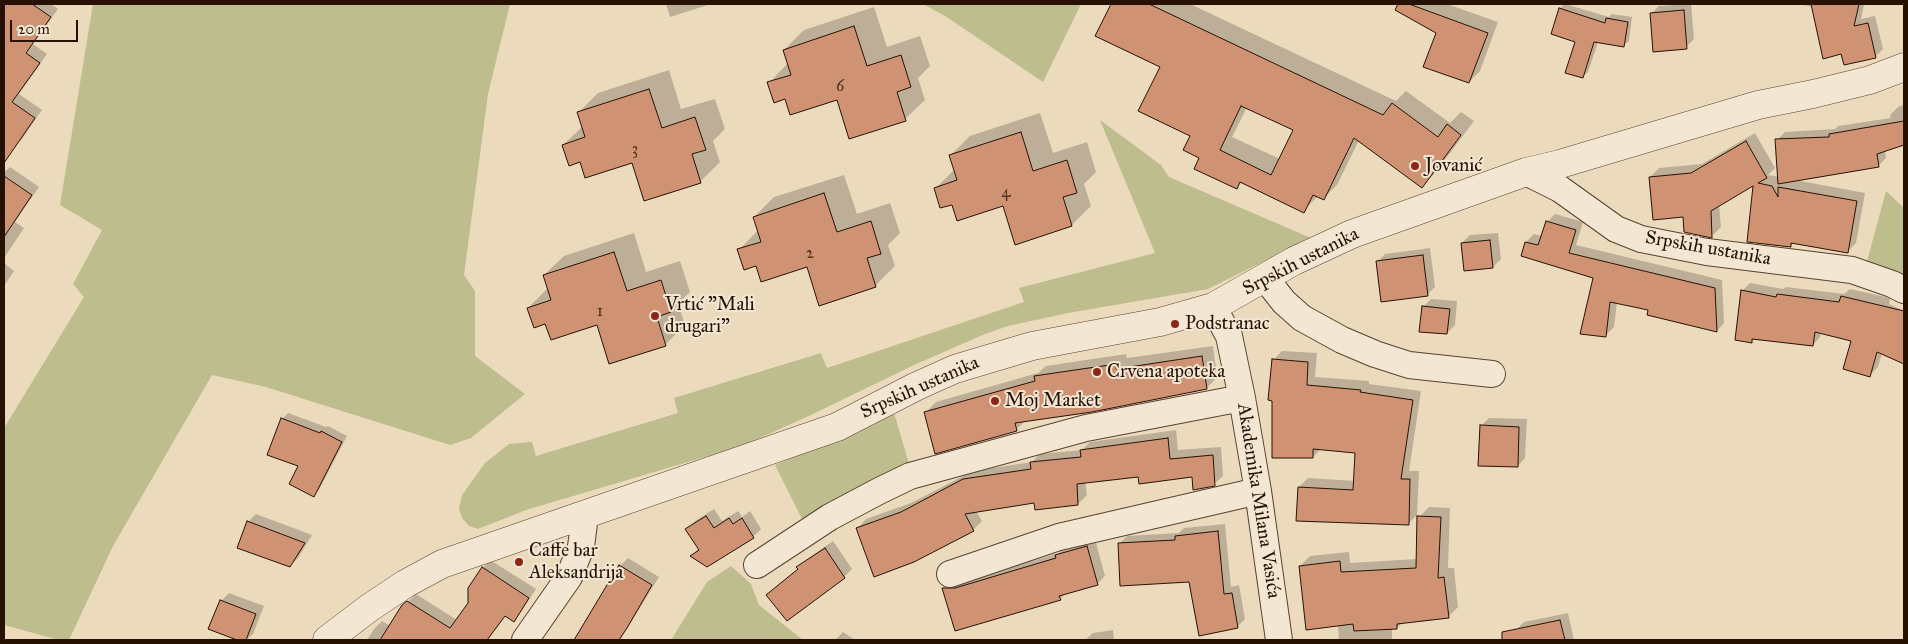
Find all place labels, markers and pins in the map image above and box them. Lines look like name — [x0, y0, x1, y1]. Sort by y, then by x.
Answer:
place label: Jovanić — [1425, 155, 1482, 177]
marker: Jovanić — [1409, 160, 1421, 172]
place label: Vrtić "Mali drugari" — [665, 294, 755, 338]
marker: Vrtić "Mali drugari" — [649, 310, 661, 322]
place label: Podstranac — [1185, 313, 1270, 335]
marker: Podstranac — [1169, 318, 1181, 330]
place label: Crvena apoteka — [1107, 361, 1225, 383]
marker: Crvena apoteka — [1091, 366, 1103, 378]
place label: Moj Market — [1005, 390, 1101, 412]
marker: Moj Market — [989, 395, 1001, 407]
place label: Caffe bar Aleksandrija — [529, 540, 623, 584]
marker: Caffe bar Aleksandrija — [513, 556, 525, 568]

